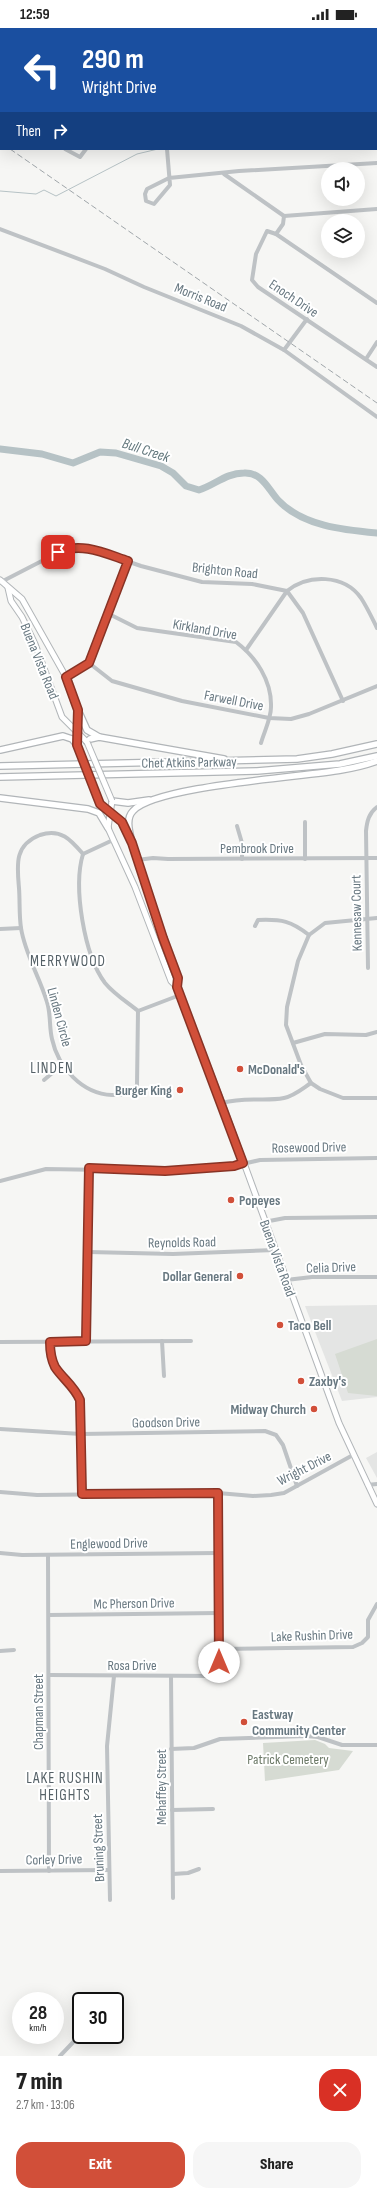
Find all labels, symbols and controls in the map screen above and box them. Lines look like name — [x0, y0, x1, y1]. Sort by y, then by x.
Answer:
text: 12:59 — [20, 5, 50, 24]
text: 290 m — [82, 43, 144, 76]
icon: left — [16, 44, 68, 96]
text: Wright Drive — [82, 77, 157, 98]
icon: right — [49, 120, 71, 142]
text: Then — [16, 122, 41, 141]
map controls — [321, 162, 365, 258]
button: sound — [321, 162, 365, 206]
button: layers — [321, 214, 365, 258]
street label: Enoch Drive — [266, 276, 322, 321]
street label: Morris Road — [172, 279, 230, 316]
water label: Bull Creek — [120, 434, 172, 467]
pin — [41, 535, 75, 569]
icon: arrive — [47, 541, 69, 563]
street label: Brighton Road — [191, 559, 259, 582]
street label: Kirkland Drive — [172, 615, 238, 643]
street label: Buena Vista Road — [17, 621, 63, 702]
street label: Farwell Drive — [203, 686, 265, 715]
street label: Chet Atkins Parkway — [141, 753, 237, 772]
street label: Pembrook Drive — [220, 840, 294, 857]
street label: Kennesaw Court — [347, 875, 366, 951]
district label: MERRYWOOD — [30, 952, 106, 971]
street label: Linden Circle — [43, 986, 76, 1049]
district label: LINDEN — [30, 1059, 74, 1078]
place label: McDonald's — [248, 1061, 305, 1078]
marker: McDonald's — [235, 1064, 245, 1074]
place label: Burger King — [115, 1082, 172, 1099]
marker: Burger King — [175, 1085, 185, 1095]
street label: Rosewood Drive — [272, 1138, 346, 1157]
place label: Popeyes — [239, 1192, 280, 1209]
marker: Popeyes — [226, 1195, 236, 1205]
street label: Buena Vista Road — [256, 1217, 299, 1299]
street label: Reynolds Road — [148, 1233, 216, 1252]
street label: Celia Drive — [306, 1258, 356, 1277]
place label: Dollar General — [162, 1268, 232, 1285]
marker: Dollar General — [235, 1271, 245, 1281]
place label: Taco Bell — [288, 1317, 332, 1334]
marker: Taco Bell — [275, 1320, 285, 1330]
place label: Zaxby's — [309, 1373, 346, 1390]
marker: Zaxby's — [296, 1376, 306, 1386]
place label: Midway Church — [230, 1401, 306, 1418]
marker: Midway Church — [309, 1404, 319, 1414]
street label: Goodson Drive — [132, 1413, 200, 1432]
street label: Wright Drive — [274, 1448, 334, 1489]
street label: Englewood Drive — [70, 1534, 148, 1553]
street label: Mc Pherson Drive — [93, 1594, 175, 1613]
street label: Lake Rushin Drive — [271, 1626, 353, 1645]
position arrow — [198, 1641, 240, 1683]
street label: Rosa Drive — [107, 1657, 157, 1674]
street label: Chapman Street — [30, 1674, 47, 1750]
place label: Eastway Community Center — [252, 1706, 347, 1739]
marker: Eastway Community Center — [239, 1717, 249, 1727]
street label: Mehaffey Street — [153, 1749, 170, 1825]
park label: Patrick Cemetery — [247, 1751, 329, 1768]
district label: LAKE RUSHIN HEIGHTS — [26, 1769, 104, 1805]
street label: Bruning Street — [89, 1814, 108, 1882]
street label: Corley Drive — [26, 1851, 83, 1868]
speed limit sign: 30 — [72, 1992, 124, 2044]
text: 28 — [29, 2001, 47, 2025]
text: km/h — [29, 2022, 47, 2034]
text: 7 min — [16, 2067, 63, 2096]
button: close — [319, 2069, 361, 2111]
text: 2.7 km · 13:06 — [16, 2097, 75, 2113]
button: Exit — [16, 2142, 185, 2188]
button: Share — [193, 2142, 361, 2188]

